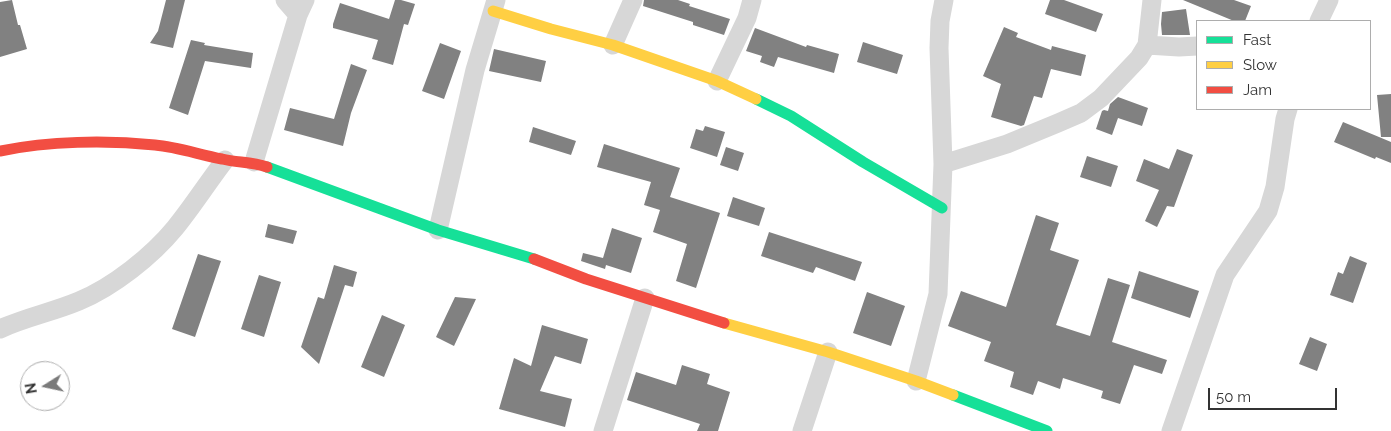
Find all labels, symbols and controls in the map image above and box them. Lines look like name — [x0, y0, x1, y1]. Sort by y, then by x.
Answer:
legend — [1196, 20, 1371, 110]
text: Fast — [1243, 31, 1271, 49]
text: Slow — [1243, 56, 1277, 74]
text: Jam — [1243, 81, 1272, 99]
north arrow — [20, 361, 70, 411]
scale bar — [1211, 378, 1340, 410]
text: N — [22, 382, 40, 395]
text: 50 m — [1216, 388, 1251, 406]

